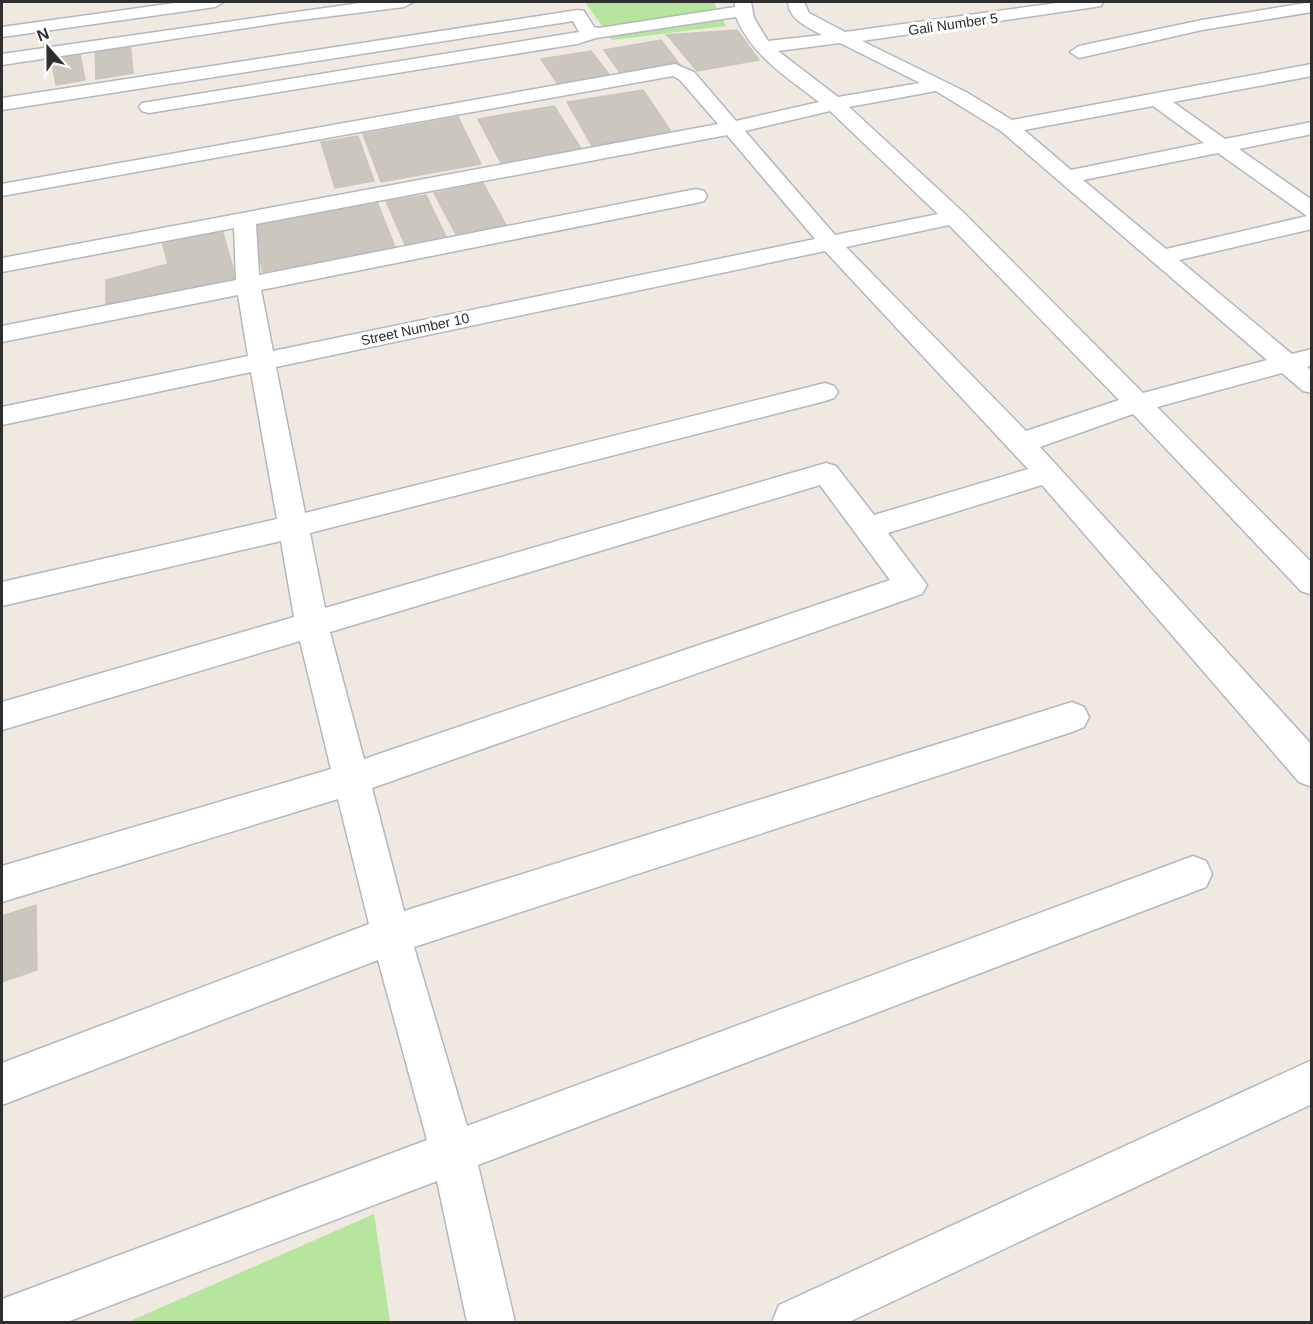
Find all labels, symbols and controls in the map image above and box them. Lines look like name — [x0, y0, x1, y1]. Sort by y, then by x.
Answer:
street label: Gali Number 5 — [907, 10, 999, 38]
north arrow — [18, 18, 78, 78]
text: N — [34, 24, 51, 44]
street label: Street Number 10 — [359, 310, 471, 348]

